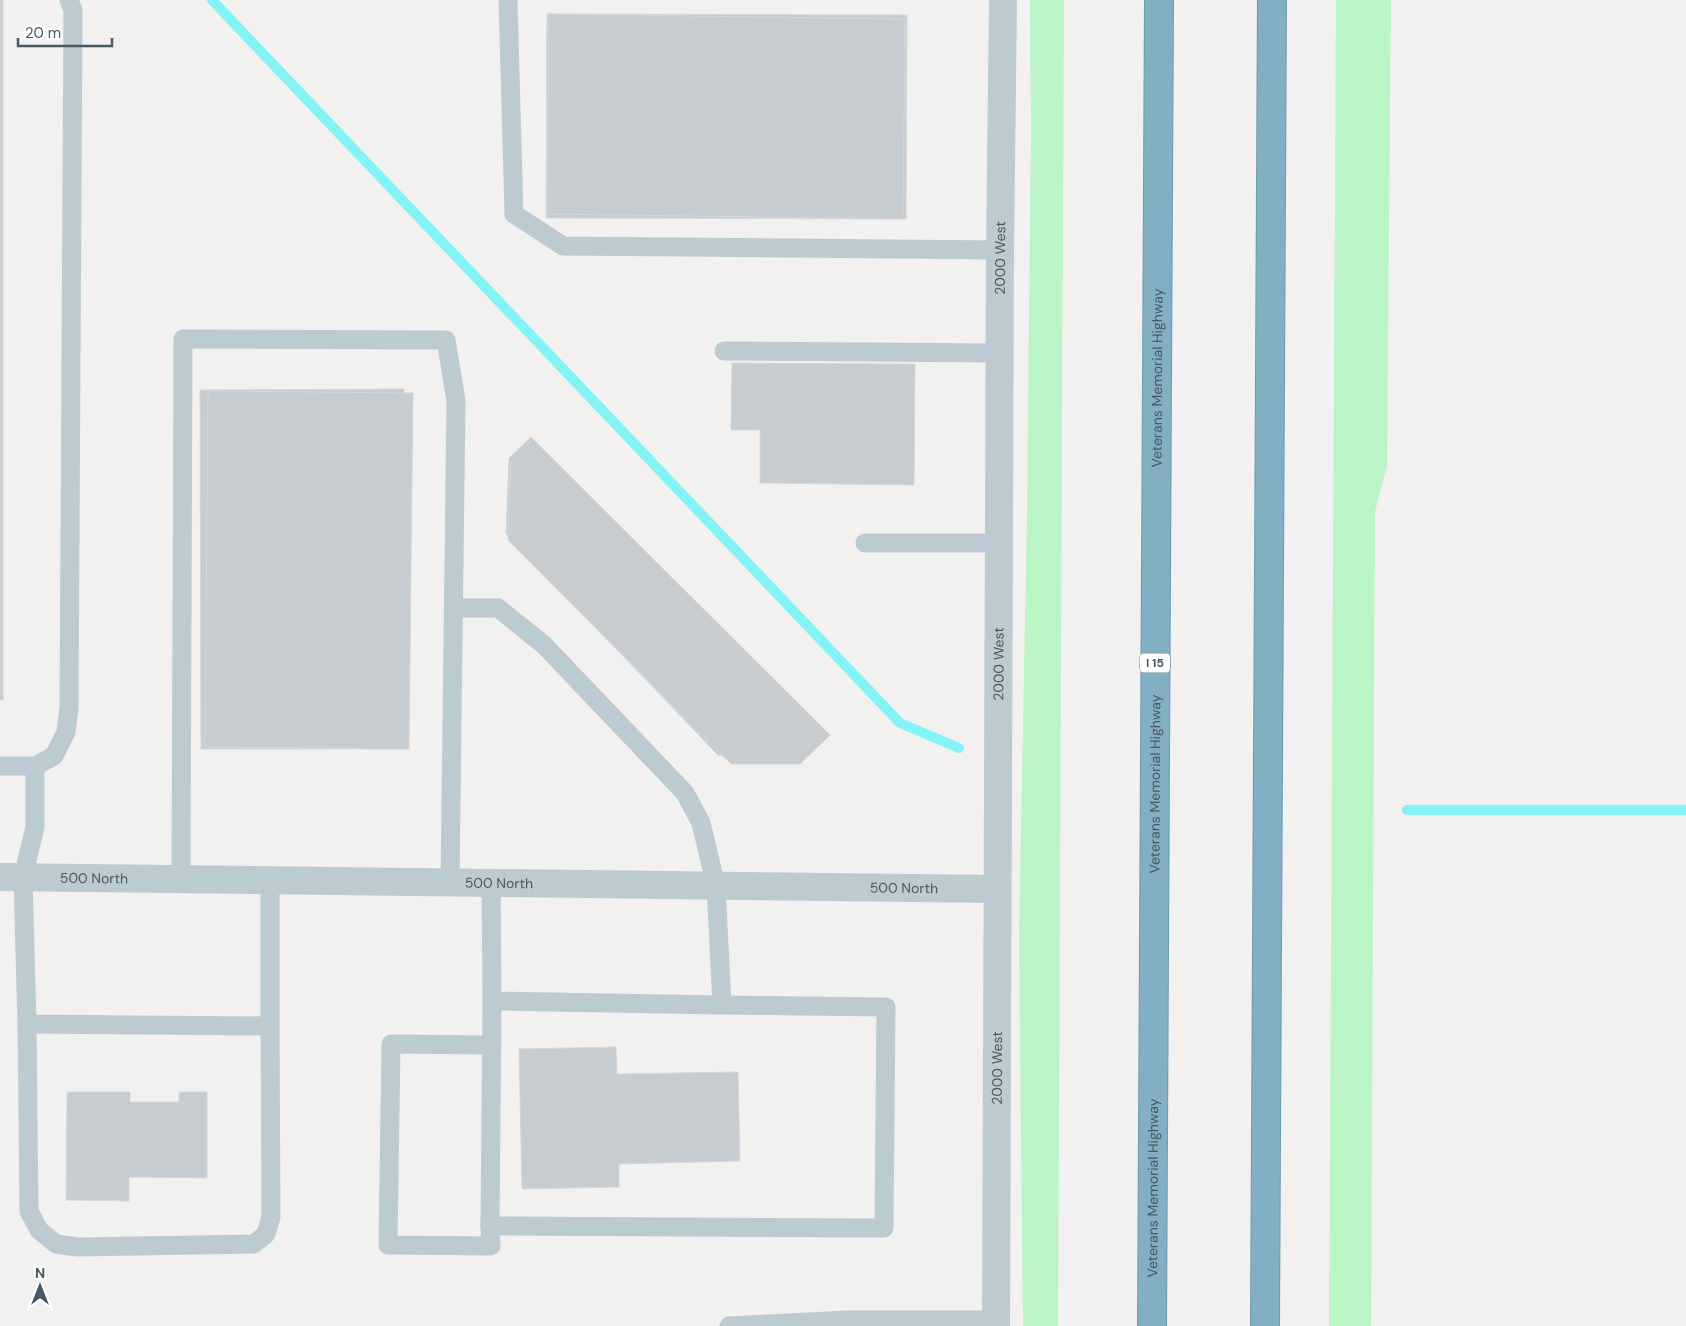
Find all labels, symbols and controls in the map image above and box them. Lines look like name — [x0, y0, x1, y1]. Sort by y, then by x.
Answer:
scale bar — [18, 15, 111, 47]
text: 20 m — [25, 23, 61, 43]
street label: 2000 West — [991, 221, 1009, 295]
street label: Veterans Memorial Highway — [1148, 288, 1166, 468]
street label: 2000 West — [989, 627, 1008, 701]
road number: I 15 — [1140, 654, 1170, 672]
street label: Veterans Memorial Highway — [1145, 694, 1164, 874]
street label: 500 North — [60, 869, 128, 888]
street label: 500 North — [465, 874, 533, 892]
street label: 500 North — [870, 878, 938, 897]
street label: 2000 West — [988, 1031, 1006, 1105]
street label: Veterans Memorial Highway — [1143, 1098, 1162, 1278]
north arrow — [15, 1261, 65, 1311]
text: N — [35, 1264, 45, 1282]

